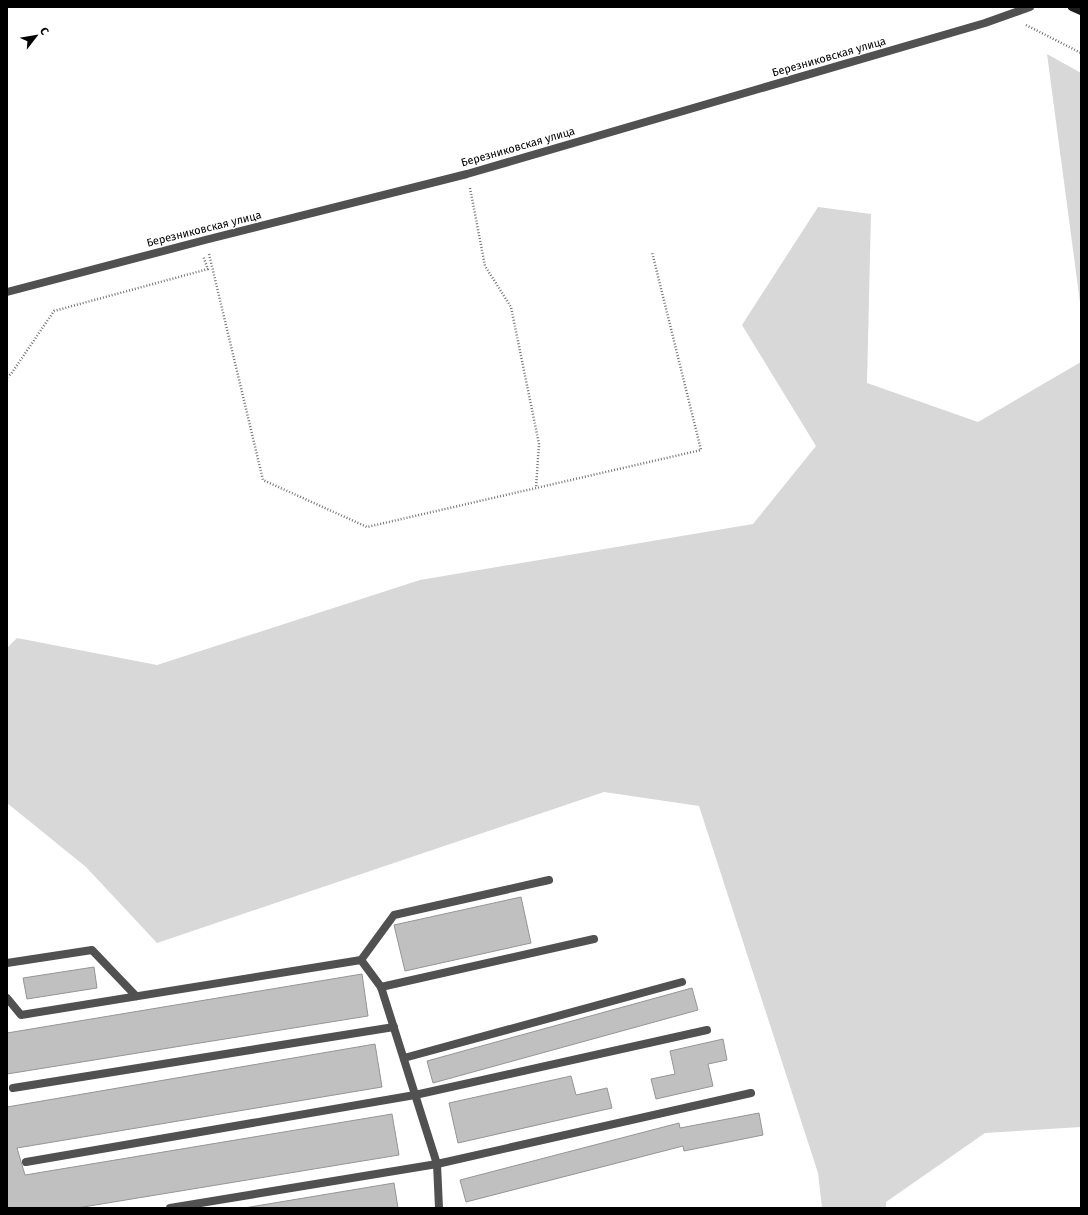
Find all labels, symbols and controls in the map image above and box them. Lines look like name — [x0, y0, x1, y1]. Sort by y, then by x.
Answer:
north arrow — [16, 16, 56, 56]
text: С — [37, 25, 52, 38]
street label: Березниковская улица — [771, 35, 887, 79]
street label: Березниковская улица — [460, 125, 576, 169]
street label: Березниковская улица — [145, 208, 263, 250]

